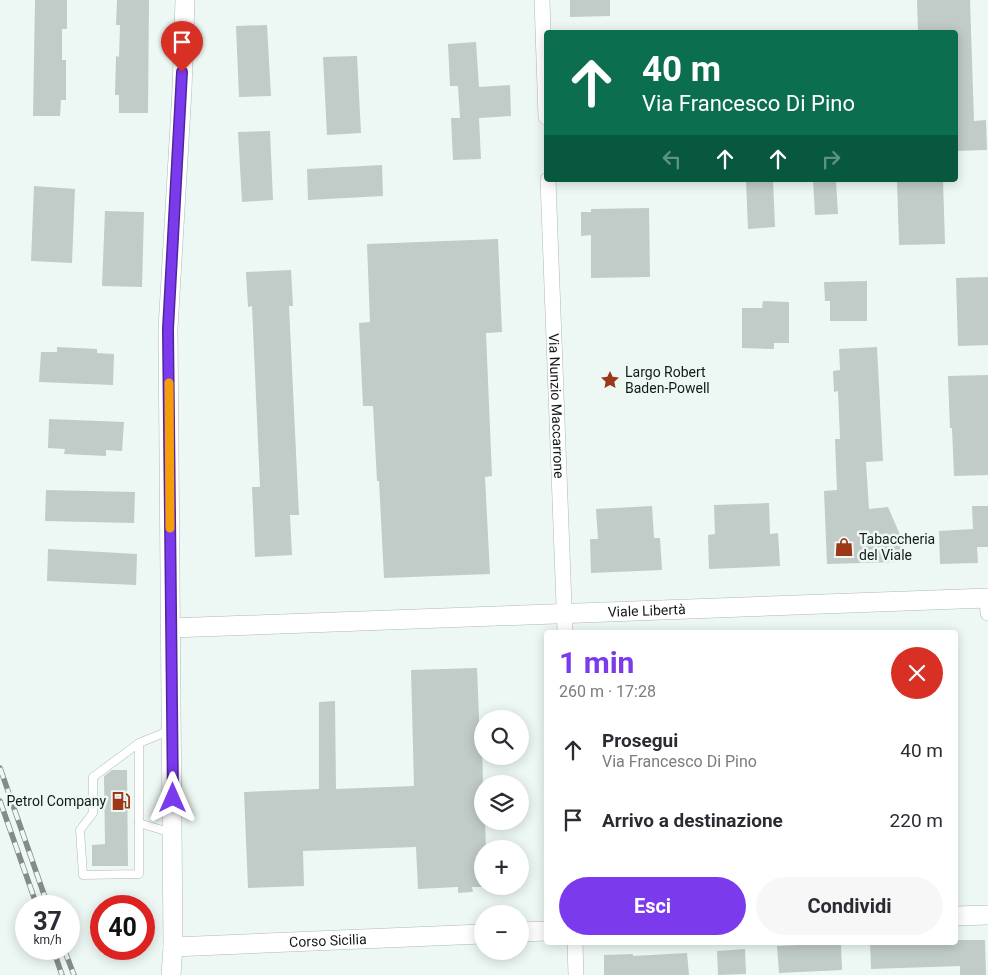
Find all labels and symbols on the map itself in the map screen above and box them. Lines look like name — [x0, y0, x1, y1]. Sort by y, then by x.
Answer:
pin — [161, 21, 203, 72]
street label: Via Nunzio Maccarrone — [546, 333, 567, 479]
place label: Largo Robert Baden-Powell — [625, 364, 710, 396]
place icon: Largo Robert Baden-Powell — [599, 369, 621, 391]
place label: Tabaccheria del Viale — [859, 531, 935, 563]
shop icon: Tabaccheria del Viale — [833, 536, 855, 558]
street label: Viale Libertà — [607, 601, 686, 620]
position arrow — [146, 771, 198, 823]
fuel station icon: Petrol Company — [110, 790, 132, 812]
place label: Petrol Company — [7, 793, 106, 809]
speed limit sign: 40 — [90, 895, 155, 960]
street label: Corso Sicilia — [289, 931, 367, 950]

